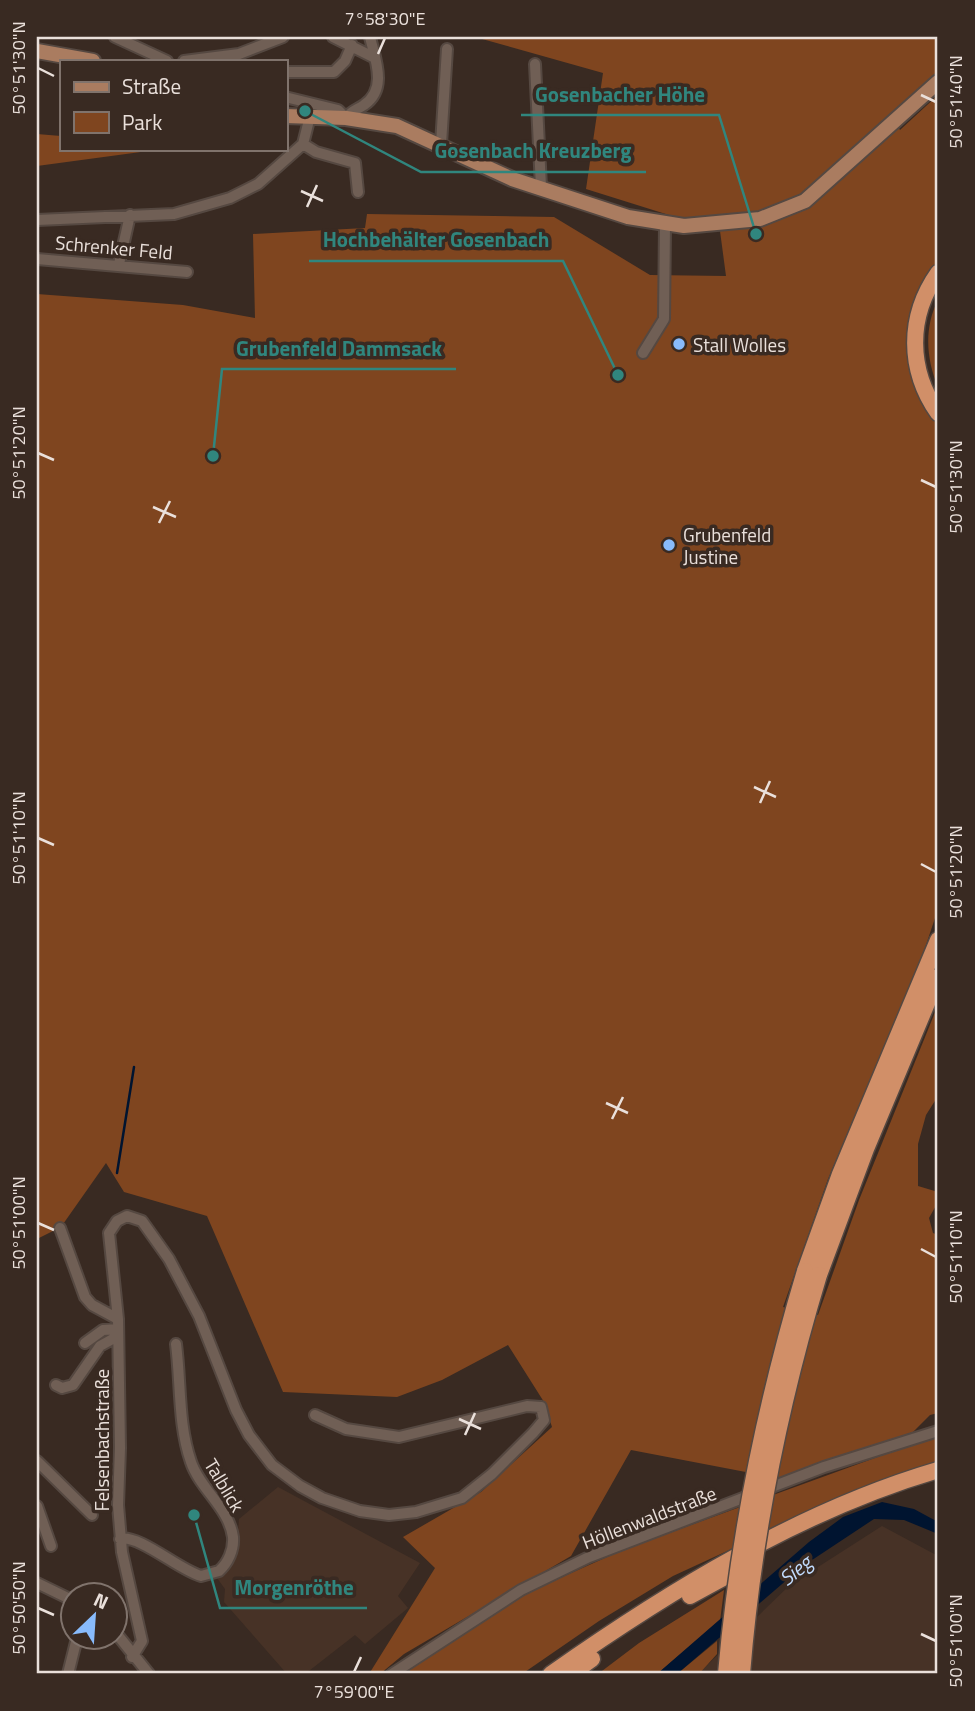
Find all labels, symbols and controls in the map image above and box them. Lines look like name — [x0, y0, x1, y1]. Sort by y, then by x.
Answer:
text: 7°58'30"E — [345, 5, 425, 32]
text: 50°51'30"N — [5, 21, 32, 115]
text: 50°51'40"N — [942, 55, 969, 149]
legend — [60, 60, 287, 150]
text: Straße — [122, 70, 181, 102]
callout: Gosenbacher Höhe — [521, 73, 719, 115]
text: Gosenbacher Höhe — [535, 78, 705, 110]
text: Park — [122, 106, 162, 138]
callout: Gosenbach Kreuzberg — [421, 130, 646, 172]
text: Gosenbach Kreuzberg — [434, 134, 632, 166]
callout: Hochbehälter Gosenbach — [309, 219, 563, 261]
text: Hochbehälter Gosenbach — [323, 223, 549, 255]
street label: Schrenker Feld — [54, 227, 174, 267]
callout: Grubenfeld Dammsack — [222, 327, 456, 369]
place label: Stall Wolles — [693, 330, 786, 359]
text: Grubenfeld Dammsack — [236, 332, 442, 364]
marker: Stall Wolles — [671, 336, 687, 352]
text: 50°51'20"N — [5, 406, 32, 500]
text: 50°51'30"N — [942, 440, 969, 534]
place label: Grubenfeld Justine — [683, 520, 771, 571]
marker: Grubenfeld Justine — [661, 537, 677, 553]
text: 50°51'10"N — [5, 791, 32, 885]
text: 50°51'20"N — [942, 825, 969, 919]
text: 50°51'00"N — [5, 1176, 32, 1270]
text: 50°51'10"N — [942, 1210, 969, 1304]
street label: Felsenbachstraße — [87, 1369, 116, 1511]
street label: Talblick — [198, 1453, 252, 1517]
street label: Höllenwaldstraße — [578, 1478, 720, 1556]
water label: Sieg — [772, 1545, 820, 1593]
text: 50°50'50"N — [5, 1561, 32, 1655]
callout: Morgenröthe — [220, 1566, 367, 1608]
text: Morgenröthe — [234, 1571, 354, 1603]
north arrow — [60, 1582, 130, 1652]
text: N — [89, 1584, 113, 1616]
text: 50°51'00"N — [942, 1594, 969, 1688]
text: 7°59'00"E — [314, 1678, 394, 1705]

